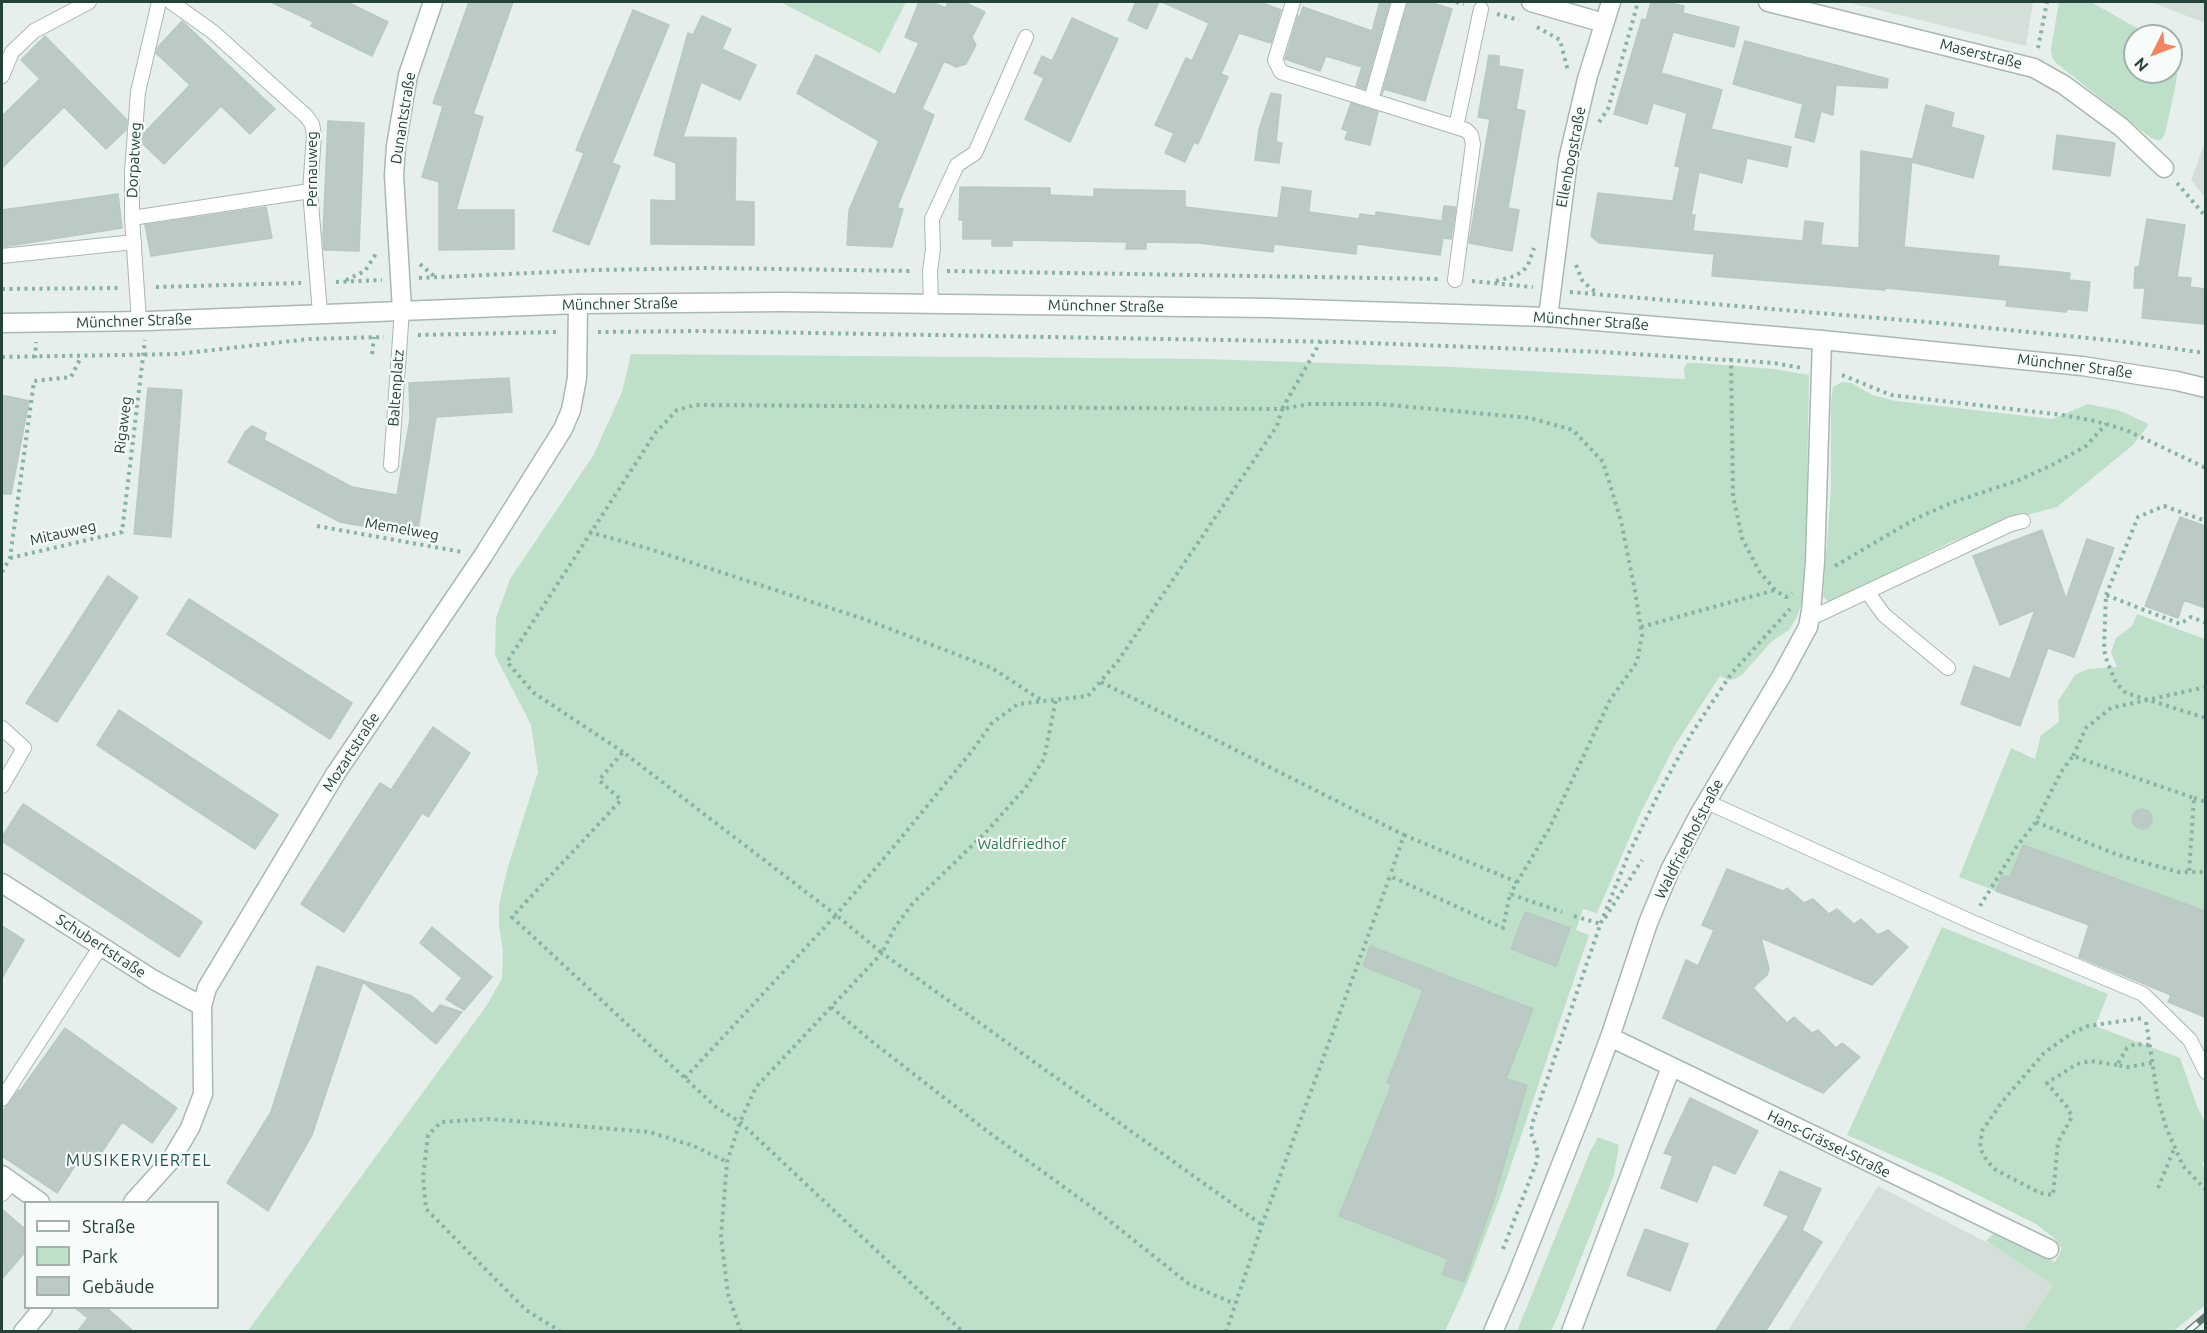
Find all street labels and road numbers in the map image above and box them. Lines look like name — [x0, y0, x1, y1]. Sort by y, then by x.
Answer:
street label: Maserstraße — [1938, 35, 2024, 73]
street label: Dunantstraße — [387, 71, 419, 165]
street label: Ellenbogstraße — [1552, 105, 1590, 209]
street label: Dorpatweg — [123, 122, 145, 198]
street label: Pernauweg — [303, 131, 321, 207]
street label: Münchner Straße — [562, 294, 678, 314]
street label: Münchner Straße — [1048, 296, 1164, 316]
street label: Münchner Straße — [1532, 308, 1650, 334]
street label: Münchner Straße — [76, 310, 192, 332]
street label: Baltenplatz — [384, 349, 408, 427]
street label: Münchner Straße — [2016, 350, 2134, 382]
street label: Rigaweg — [111, 395, 135, 455]
street label: Memelweg — [364, 514, 440, 544]
street label: Mitauweg — [28, 517, 98, 549]
street label: Mozartstraße — [319, 709, 383, 795]
street label: Waldfriedhofstraße — [1651, 776, 1727, 902]
street label: Schubertstraße — [53, 910, 149, 982]
street label: Hans-Grässel-Straße — [1764, 1106, 1894, 1182]

